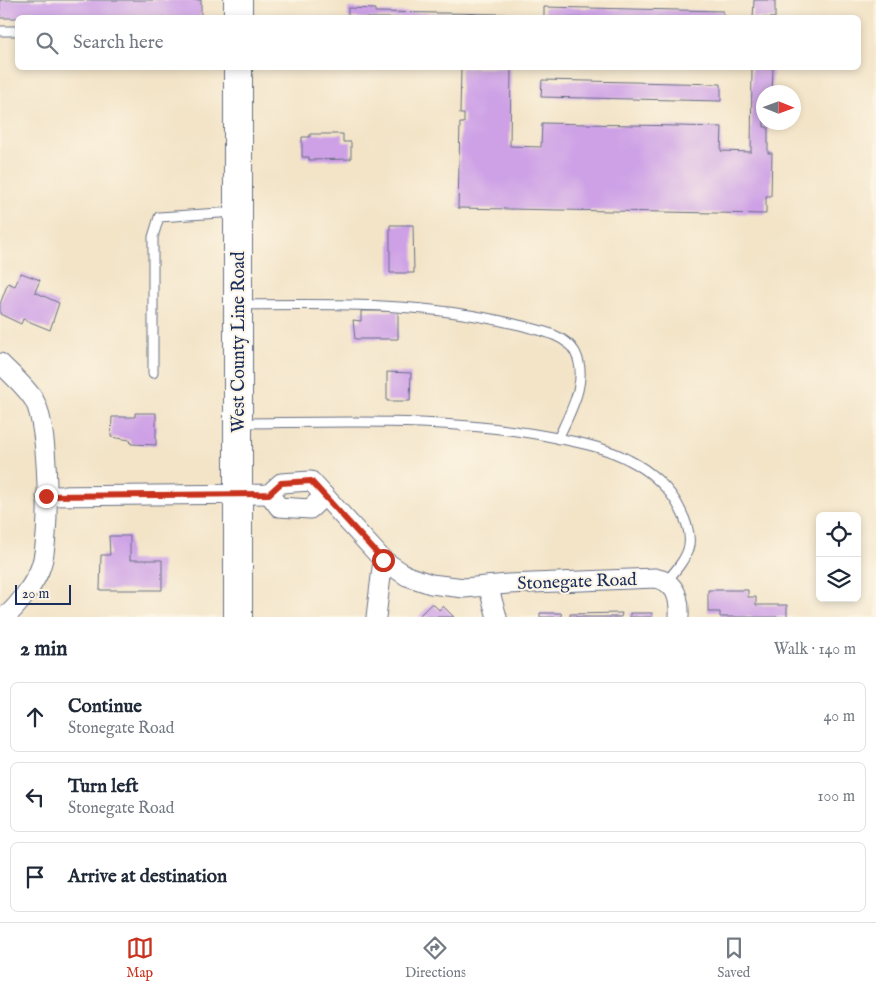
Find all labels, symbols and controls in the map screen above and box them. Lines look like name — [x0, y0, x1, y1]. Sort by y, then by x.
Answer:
search box — [15, 15, 861, 70]
icon: search — [33, 29, 61, 57]
text: Search here — [73, 31, 164, 55]
north arrow — [756, 85, 801, 130]
street label: West County Line Road — [228, 251, 251, 433]
route end — [35, 485, 58, 508]
map controls — [816, 512, 861, 602]
button: locate — [816, 512, 861, 557]
route start — [372, 549, 395, 572]
button: layers — [816, 557, 861, 602]
street label: Stonegate Road — [517, 569, 638, 596]
scale bar — [15, 582, 71, 605]
text: 20 m — [22, 585, 49, 603]
text: 2 min — [20, 636, 67, 663]
text: Walk · 140 m — [774, 640, 856, 660]
text: Continue — [68, 695, 142, 719]
icon: ahead — [21, 703, 49, 731]
text: 40 m — [823, 707, 855, 727]
text: Stonegate Road — [68, 719, 174, 739]
text: Turn left — [68, 775, 139, 799]
icon: left — [21, 783, 49, 811]
text: 100 m — [818, 787, 855, 807]
text: Stonegate Road — [68, 799, 174, 819]
icon: arrive — [21, 863, 49, 891]
text: Arrive at destination — [68, 865, 227, 889]
tab: Map — [126, 934, 154, 982]
tab: Directions — [405, 934, 466, 982]
tab: Saved — [717, 934, 750, 982]

